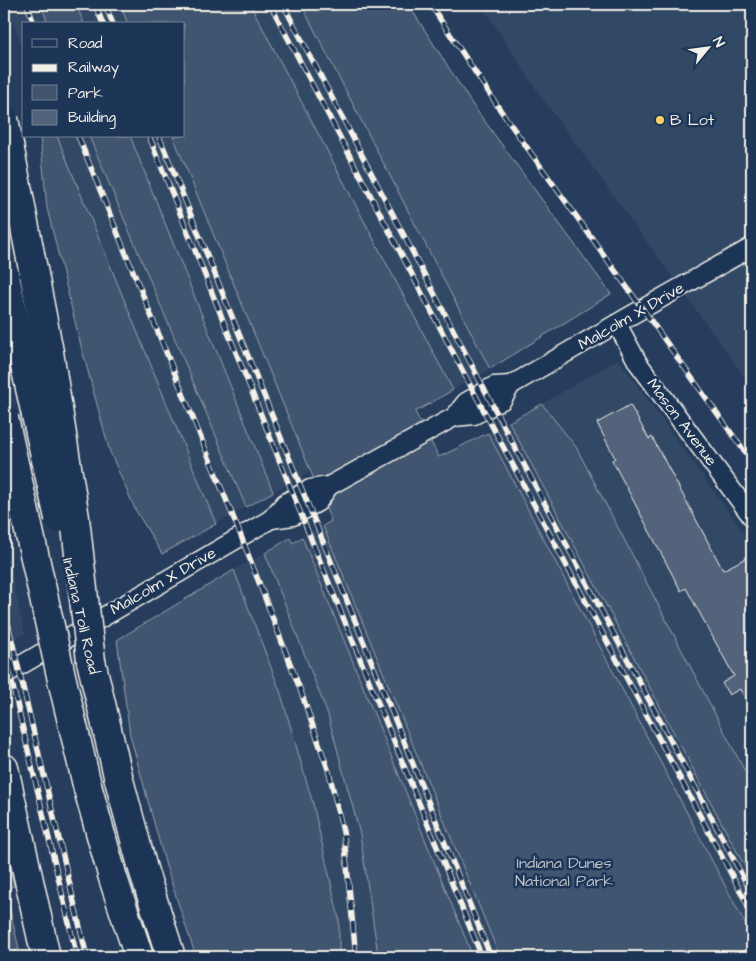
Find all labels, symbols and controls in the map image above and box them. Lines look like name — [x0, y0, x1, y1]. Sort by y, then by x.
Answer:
legend — [22, 22, 185, 138]
north arrow — [684, 22, 734, 72]
text: Road — [68, 33, 103, 54]
text: N — [708, 33, 729, 51]
text: Railway — [68, 57, 119, 79]
text: Park — [68, 83, 103, 104]
text: Building — [68, 107, 116, 129]
place label: B Lot — [670, 109, 715, 131]
marker: B Lot — [654, 114, 666, 126]
street label: Malcolm X Drive — [574, 277, 688, 355]
street label: Mason Avenue — [642, 374, 723, 471]
street label: Malcolm X Drive — [106, 542, 220, 620]
street label: Indiana Toll Road — [57, 556, 105, 676]
park label: Indiana Dunes National Park — [515, 852, 613, 892]

